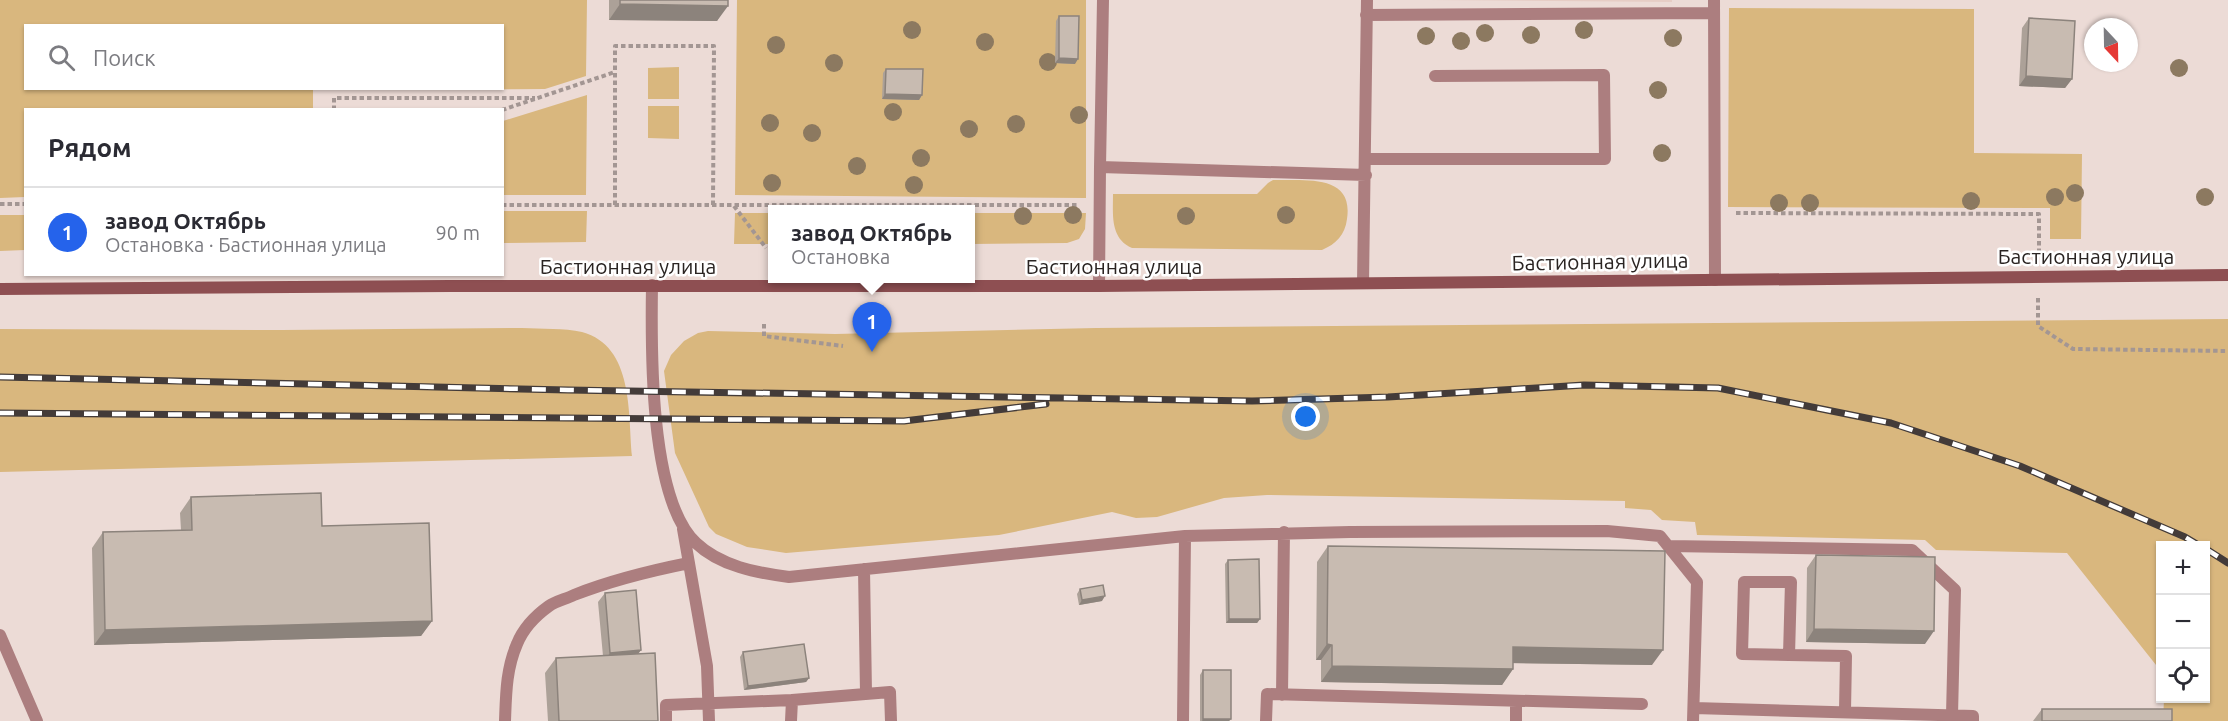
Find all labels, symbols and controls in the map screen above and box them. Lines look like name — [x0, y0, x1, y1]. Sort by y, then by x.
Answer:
north arrow — [2084, 18, 2138, 72]
search box — [24, 24, 504, 90]
icon: search — [45, 41, 78, 74]
text: Поиск — [93, 45, 156, 70]
text: Рядом — [48, 133, 132, 162]
popup — [768, 205, 975, 283]
text: завод Октябрь — [105, 208, 266, 233]
text: завод Октябрь — [791, 220, 952, 245]
text: 1 — [62, 221, 73, 244]
text: 90 m — [436, 221, 480, 244]
text: Остановка · Бастионная улица — [105, 233, 387, 256]
street label: Бастионная улица — [1998, 244, 2174, 268]
text: Остановка — [791, 245, 890, 268]
street label: Бастионная улица — [1511, 247, 1689, 275]
street label: Бастионная улица — [540, 254, 716, 278]
street label: Бастионная улица — [1026, 254, 1202, 278]
pin: 1 — [852, 302, 892, 352]
your location — [1291, 402, 1320, 431]
map controls — [2156, 541, 2210, 703]
button: + — [2156, 541, 2210, 595]
button: − — [2156, 595, 2210, 649]
button: locate — [2156, 649, 2210, 703]

